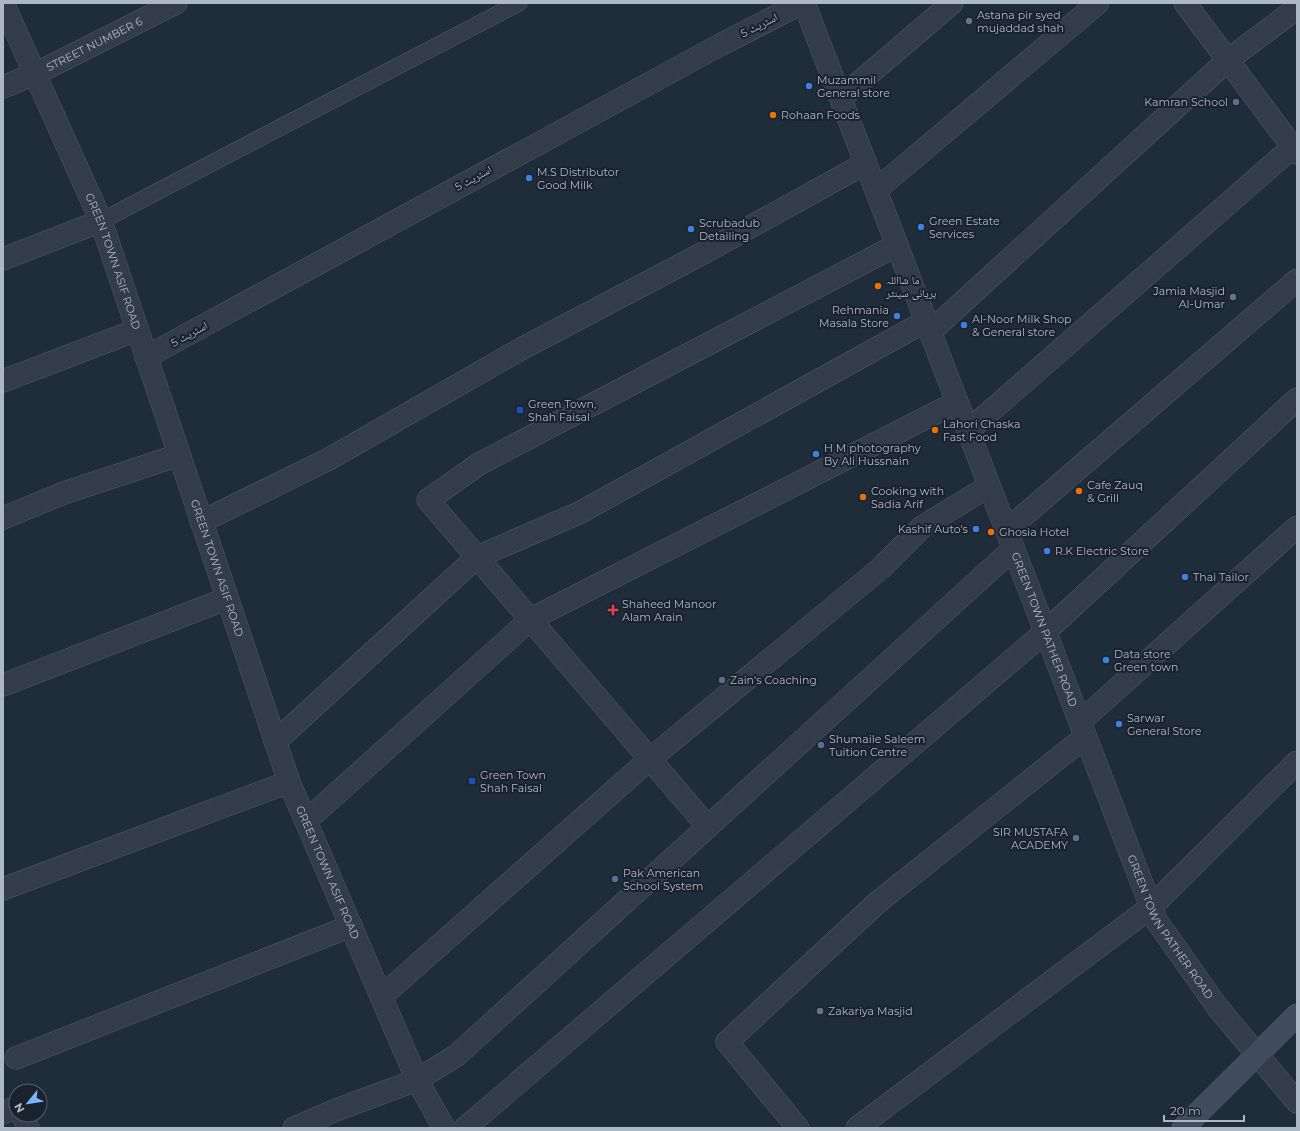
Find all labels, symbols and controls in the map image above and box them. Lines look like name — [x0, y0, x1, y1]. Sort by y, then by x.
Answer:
place label: Astana pir syed mujaddad shah — [977, 8, 1064, 35]
street label: اسٹریٹ 5 — [738, 10, 780, 40]
street label: STREET NUMBER 6 — [44, 14, 145, 74]
marker: Astana pir syed mujaddad shah — [964, 16, 974, 26]
place label: Muzammil General store — [817, 73, 890, 100]
marker: Muzammil General store — [804, 81, 814, 91]
place label: Kamran School — [1144, 95, 1228, 109]
marker: Kamran School — [1231, 97, 1241, 107]
place label: Rohaan Foods — [781, 108, 861, 122]
marker: Rohaan Foods — [768, 110, 778, 120]
street label: اسٹریٹ 5 — [452, 162, 494, 194]
place label: M.S Distributor Good Milk — [537, 165, 619, 192]
marker: M.S Distributor Good Milk — [524, 173, 534, 183]
street label: GREEN TOWN ASIF ROAD — [82, 191, 144, 331]
place label: Green Estate Services — [929, 214, 1000, 241]
place label: Scrubadub Detailing — [699, 216, 760, 243]
marker: Green Estate Services — [916, 222, 926, 232]
marker: Scrubadub Detailing — [686, 224, 696, 234]
place label: ما شااللہ بریانی سینٹر — [885, 273, 936, 300]
marker: ما شااللہ بریانی سینٹر — [873, 281, 883, 291]
place label: Jamia Masjid Al-Umar — [1152, 284, 1225, 311]
marker: Jamia Masjid Al-Umar — [1228, 292, 1238, 302]
place label: Rehmania Masala Store — [819, 303, 889, 330]
marker: Rehmania Masala Store — [892, 311, 902, 321]
place label: Al-Noor Milk Shop & General store — [972, 312, 1072, 339]
street label: اسٹریٹ 5 — [168, 318, 210, 350]
marker: Al-Noor Milk Shop & General store — [959, 320, 969, 330]
place label: Green Town, Shah Faisal — [528, 397, 596, 424]
marker: Green Town, Shah Faisal — [515, 405, 525, 415]
place label: Lahori Chaska Fast Food — [943, 417, 1021, 444]
marker: Lahori Chaska Fast Food — [930, 425, 940, 435]
place label: H M photography By Ali Hussnain — [824, 441, 921, 468]
marker: H M photography By Ali Hussnain — [811, 449, 821, 459]
place label: Cafe Zauq & Grill — [1087, 478, 1143, 505]
place label: Cooking with Sadia Arif — [871, 484, 944, 511]
marker: Cafe Zauq & Grill — [1074, 486, 1084, 496]
marker: Cooking with Sadia Arif — [858, 492, 868, 502]
street label: GREEN TOWN ASIF ROAD — [188, 497, 247, 639]
place label: Kashif Auto's — [898, 522, 969, 536]
marker: Kashif Auto's — [971, 524, 981, 534]
place label: Ghosia Hotel — [999, 525, 1069, 539]
marker: Ghosia Hotel — [986, 527, 996, 537]
place label: R.K Electric Store — [1055, 544, 1149, 558]
marker: R.K Electric Store — [1042, 546, 1052, 556]
street label: GREEN TOWN PATHER ROAD — [1008, 550, 1080, 709]
place label: Thai Tailor — [1193, 570, 1249, 584]
marker: Thai Tailor — [1180, 572, 1190, 582]
place label: Shaheed Manoor Alam Arain — [622, 597, 716, 624]
marker: Shaheed Manoor Alam Arain — [607, 604, 619, 616]
place label: Data store Green town — [1114, 647, 1178, 674]
marker: Data store Green town — [1101, 655, 1111, 665]
place label: Zain's Coaching — [730, 673, 817, 687]
marker: Zain's Coaching — [717, 675, 727, 685]
place label: Sarwar General Store — [1127, 711, 1202, 738]
marker: Sarwar General Store — [1114, 719, 1124, 729]
place label: Shumaile Saleem Tuition Centre — [829, 732, 925, 759]
marker: Shumaile Saleem Tuition Centre — [816, 740, 826, 750]
place label: Green Town Shah Faisal — [480, 768, 546, 795]
marker: Green Town Shah Faisal — [467, 776, 477, 786]
street label: GREEN TOWN ASIF ROAD — [293, 803, 363, 941]
place label: SIR MUSTAFA ACADEMY — [993, 825, 1068, 852]
marker: SIR MUSTAFA ACADEMY — [1071, 833, 1081, 843]
street label: GREEN TOWN PATHER ROAD — [1125, 853, 1216, 1002]
place label: Pak American School System — [623, 866, 704, 893]
marker: Pak American School System — [610, 874, 620, 884]
place label: Zakariya Masjid — [828, 1004, 913, 1018]
marker: Zakariya Masjid — [815, 1006, 825, 1016]
north arrow — [8, 1083, 48, 1123]
scale bar — [1164, 1097, 1244, 1123]
text: N — [11, 1101, 28, 1115]
text: 20 m — [1170, 1103, 1201, 1118]

